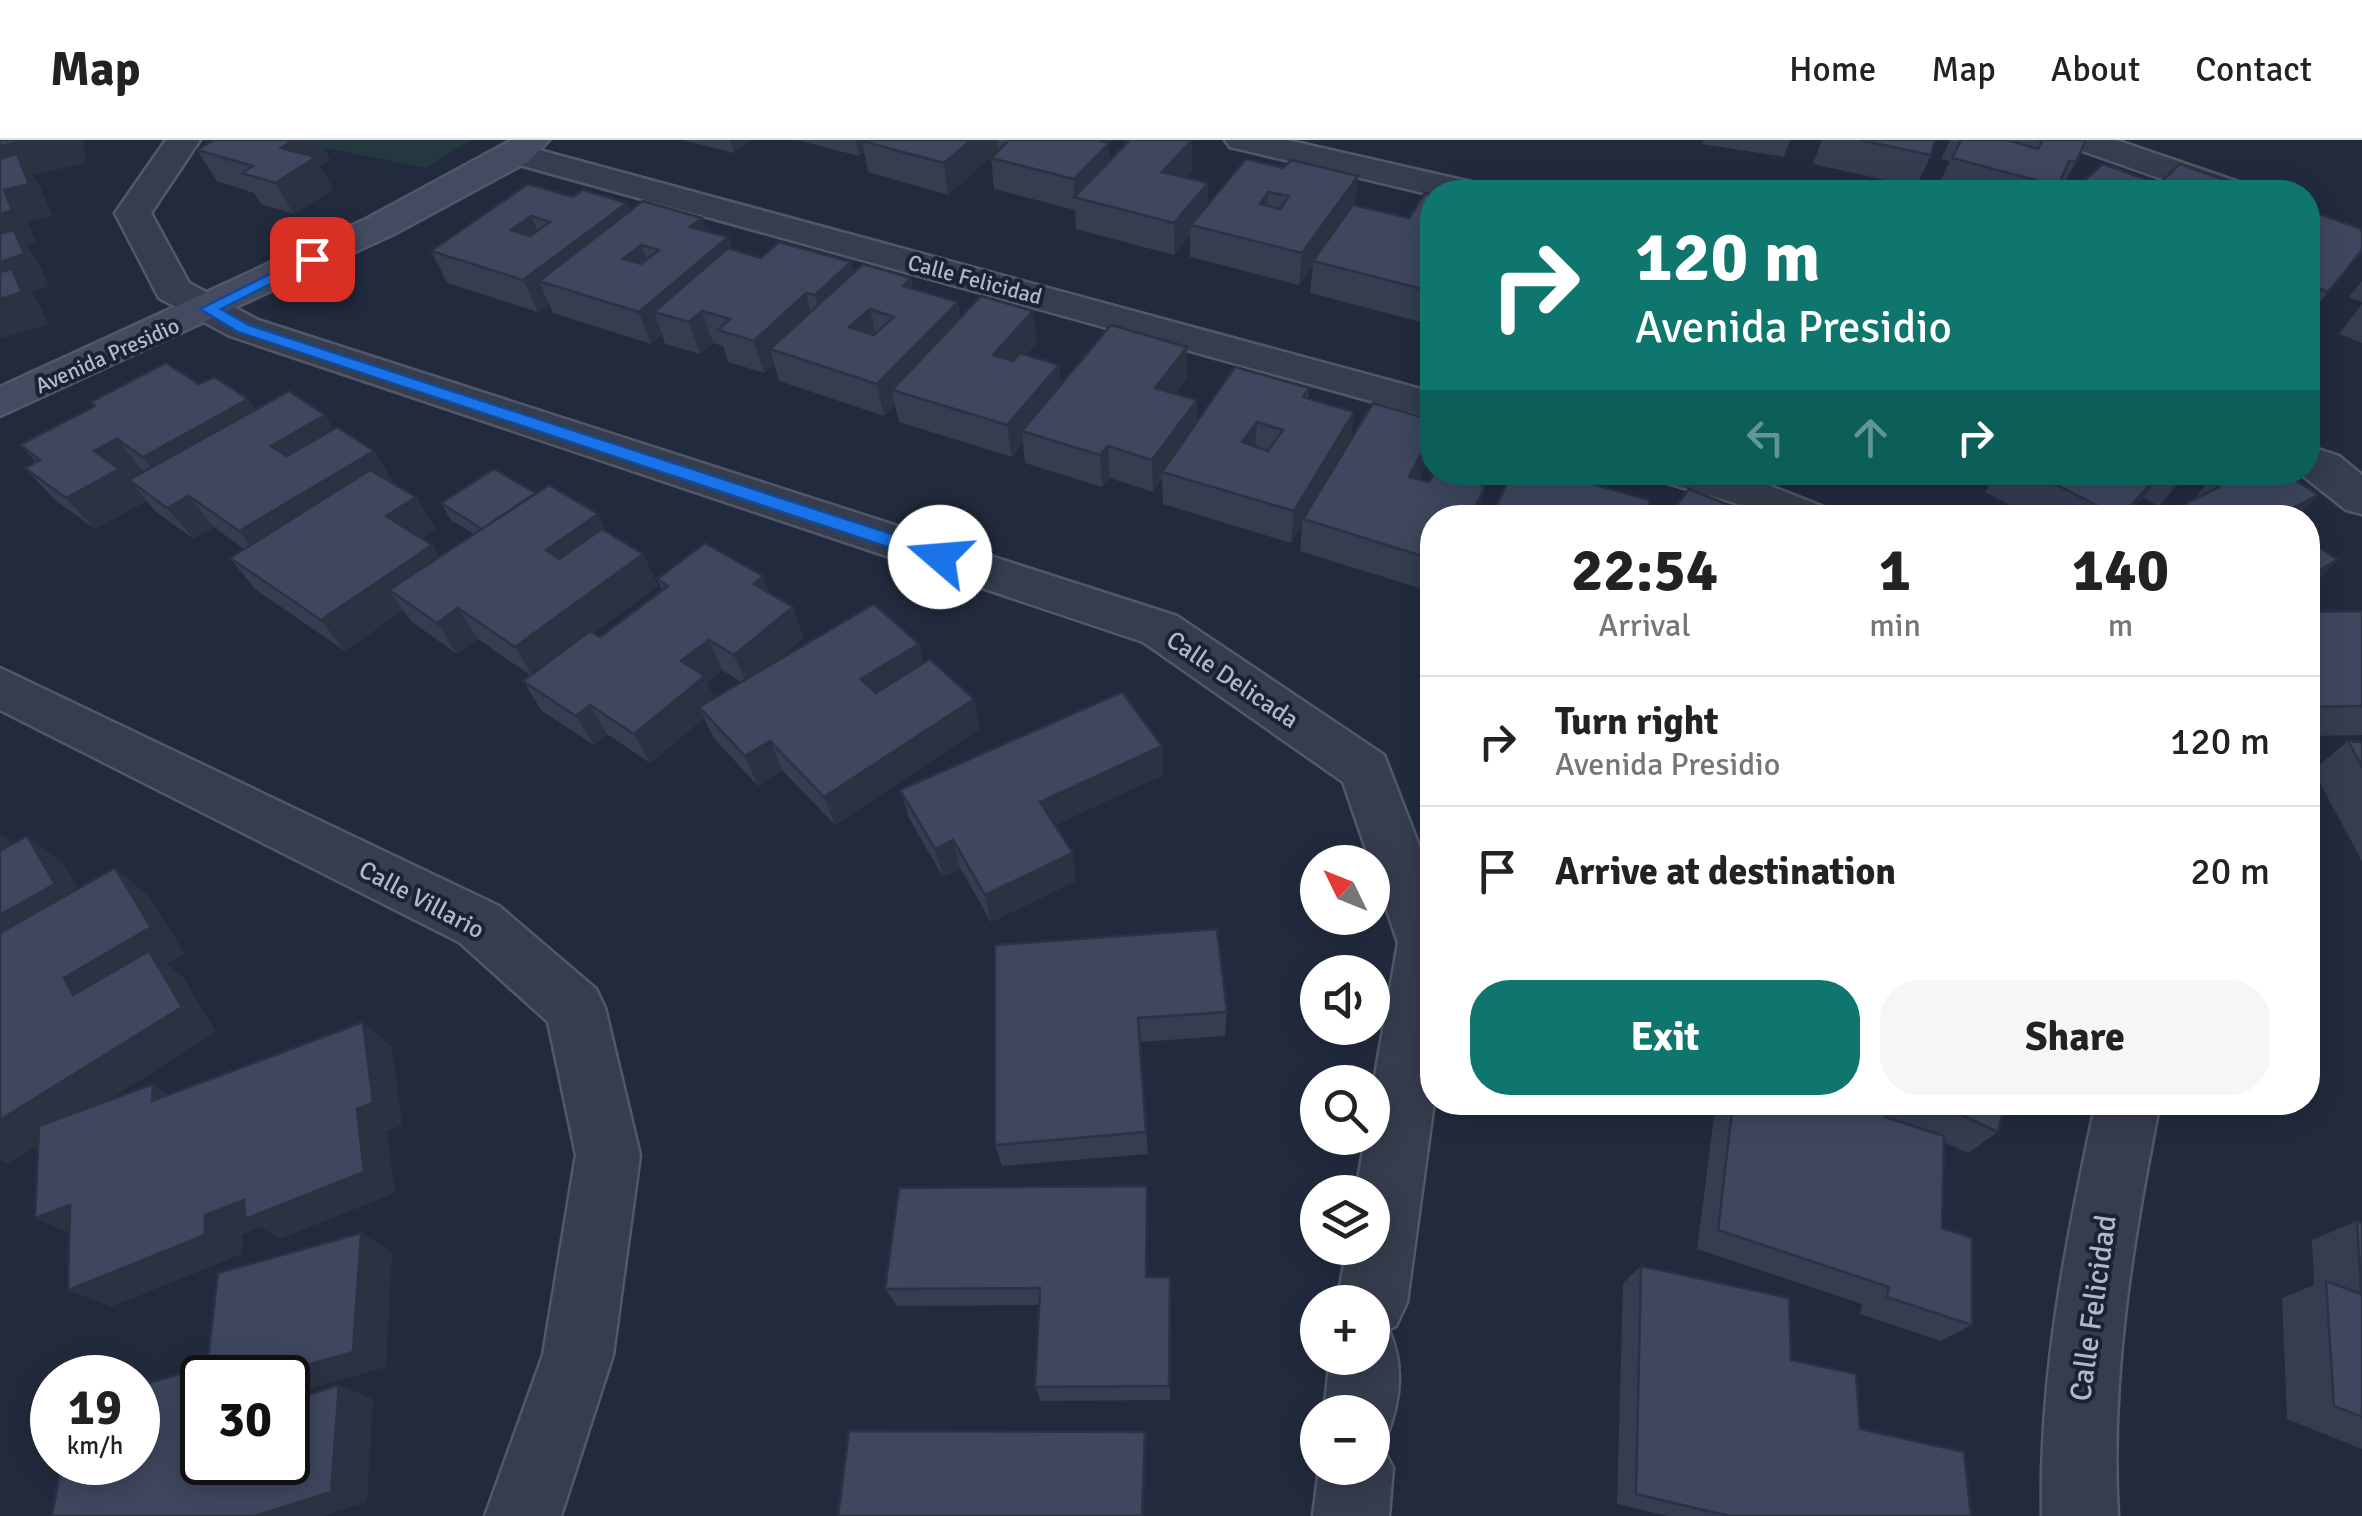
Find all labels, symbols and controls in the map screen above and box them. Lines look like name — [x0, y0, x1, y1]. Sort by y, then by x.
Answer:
text: Map — [50, 40, 140, 99]
text: Home — [1789, 48, 1876, 91]
text: Map — [1931, 48, 1996, 91]
text: About — [2051, 48, 2140, 91]
text: Contact — [2195, 48, 2312, 91]
text: 120 m — [1635, 214, 1820, 300]
pin — [270, 217, 355, 302]
icon: right — [1470, 220, 1600, 350]
icon: arrive — [285, 232, 340, 287]
street label: Calle Felicidad — [905, 249, 1045, 310]
text: Avenida Presidio — [1635, 300, 1952, 355]
street label: Avenida Presidio — [31, 312, 183, 399]
icon: left — [1738, 410, 1793, 465]
icon: ahead — [1843, 410, 1898, 465]
icon: right — [1948, 410, 2003, 465]
position arrow — [888, 505, 992, 609]
text: 22:54 — [1571, 534, 1718, 608]
text: 1 — [1879, 534, 1911, 608]
text: 140 — [2072, 534, 2169, 608]
text: Arrival — [1599, 606, 1691, 645]
text: min — [1869, 606, 1921, 645]
text: m — [2108, 606, 2133, 645]
street label: Calle Delicada — [1161, 624, 1305, 735]
text: Turn right — [1555, 698, 1719, 745]
icon: right — [1470, 714, 1525, 769]
text: 120 m — [2170, 718, 2270, 765]
text: Avenida Presidio — [1555, 745, 1780, 784]
icon: arrive — [1470, 844, 1525, 899]
north arrow — [1300, 845, 1390, 935]
map controls — [1300, 845, 1390, 1485]
text: Arrive at destination — [1555, 848, 1896, 895]
text: 20 m — [2190, 848, 2270, 895]
street label: Calle Villario — [354, 853, 490, 945]
button: sound — [1300, 955, 1390, 1045]
button: Exit — [1470, 980, 1860, 1095]
button: Share — [1880, 980, 2270, 1095]
button: search — [1300, 1065, 1390, 1155]
button: layers — [1300, 1175, 1390, 1265]
street label: Calle Felicidad — [2062, 1213, 2125, 1404]
button: + — [1300, 1285, 1390, 1375]
speed limit sign: 30 — [180, 1355, 310, 1485]
text: 19 — [68, 1377, 122, 1439]
button: − — [1300, 1395, 1390, 1485]
text: km/h — [67, 1430, 123, 1461]

